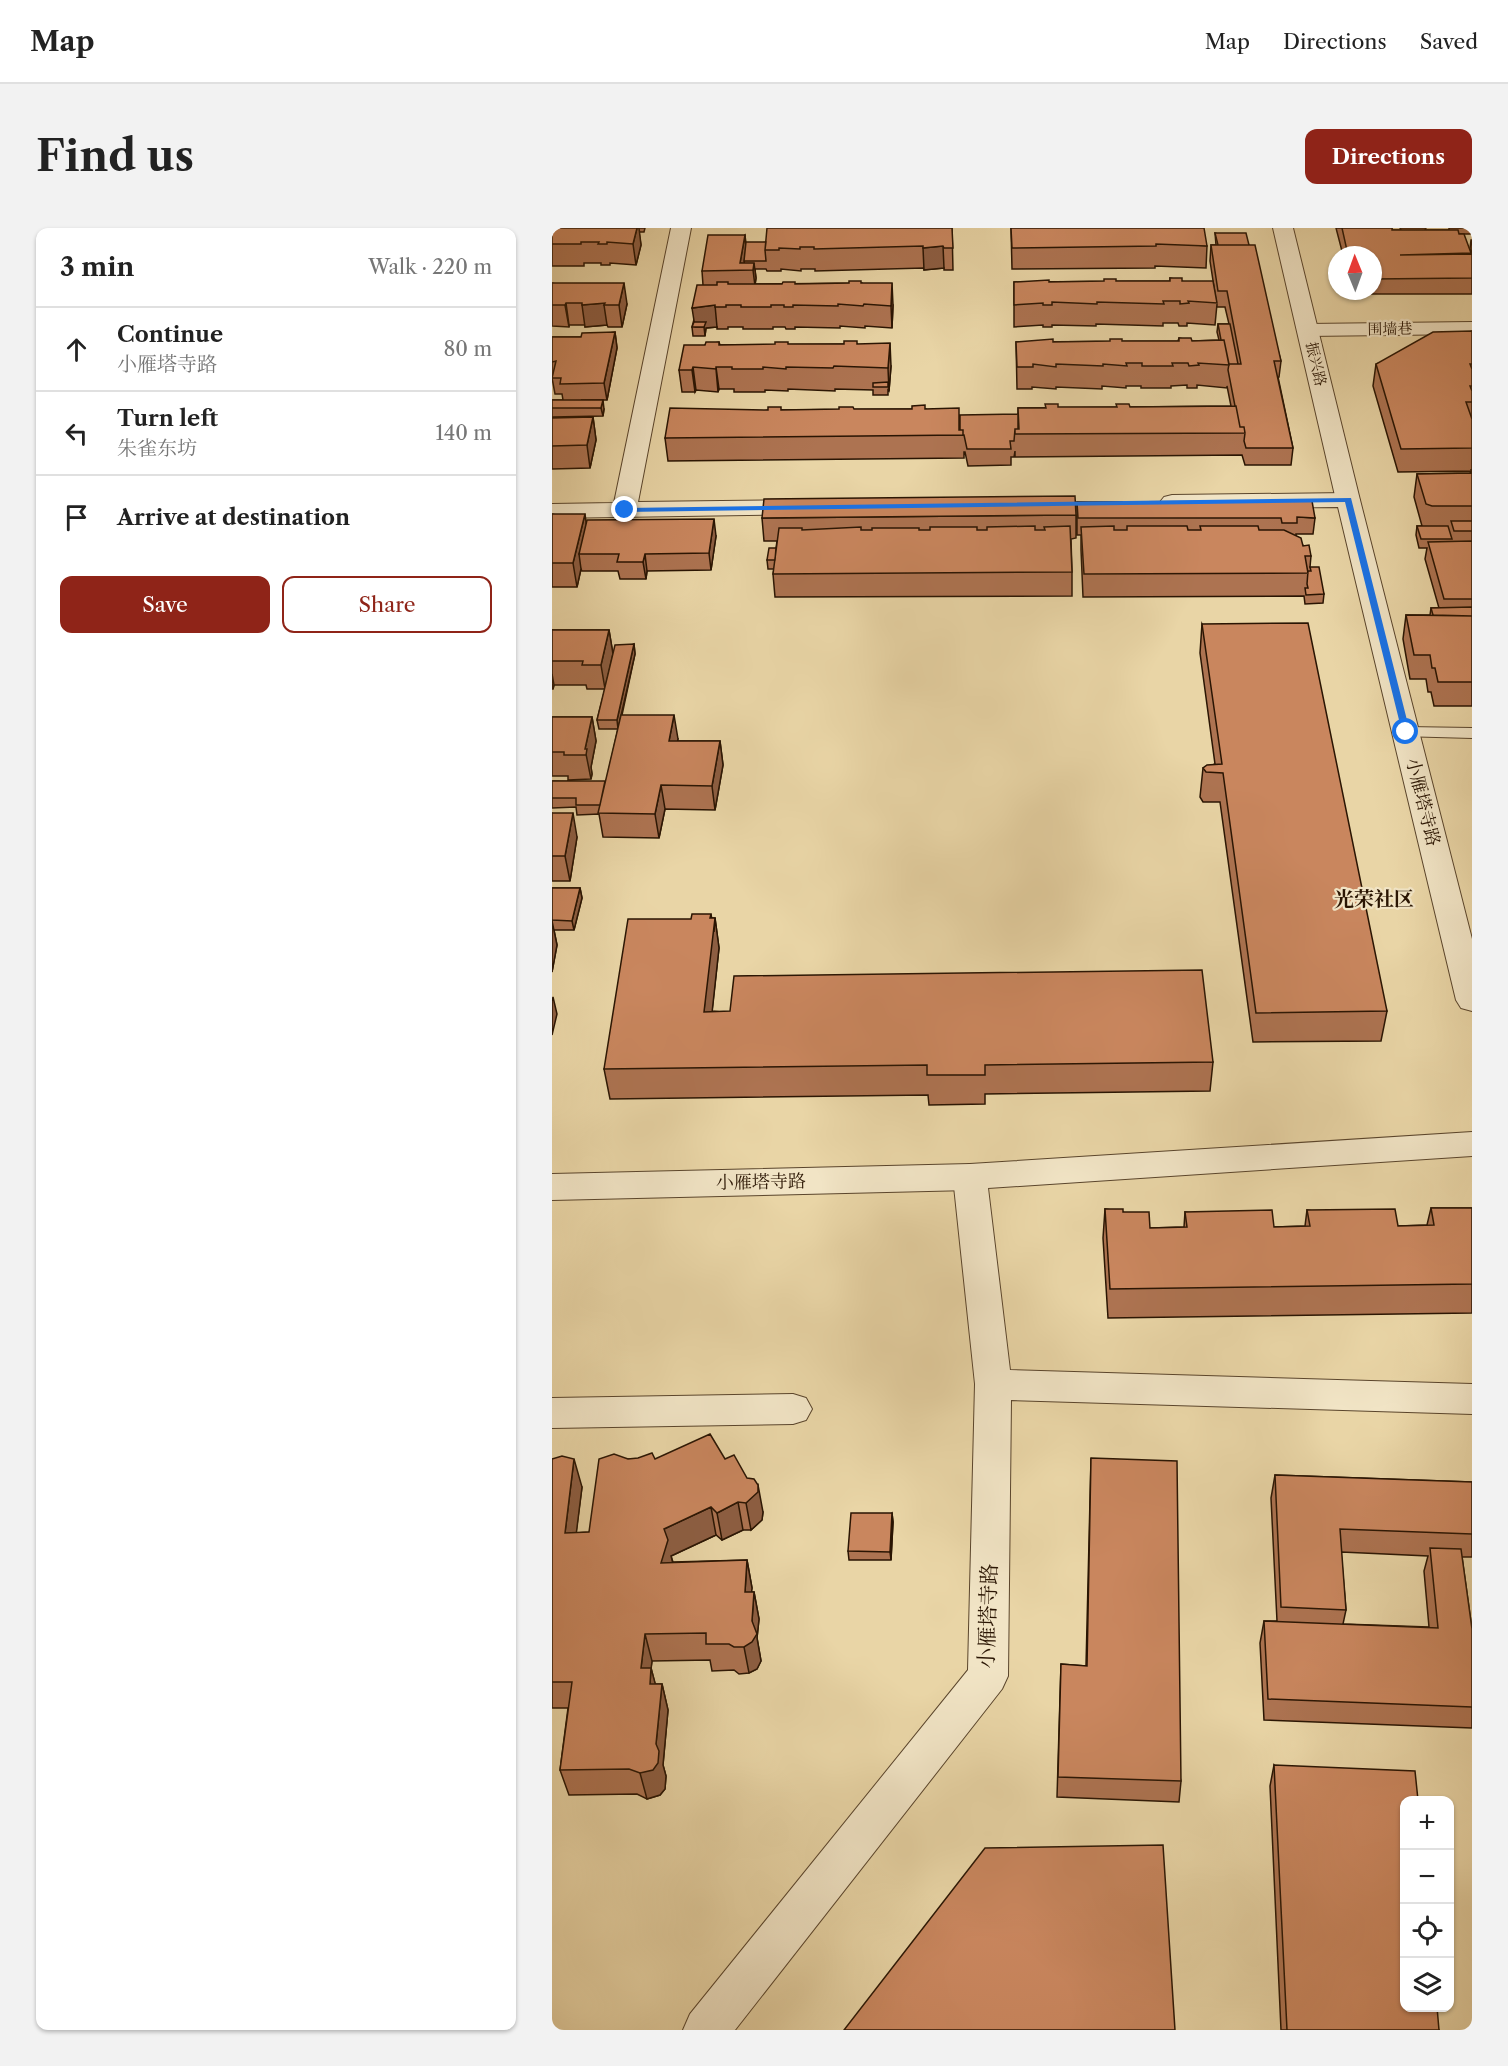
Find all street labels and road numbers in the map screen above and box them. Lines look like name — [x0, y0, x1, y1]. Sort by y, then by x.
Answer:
street label: 围墙巷 — [1367, 319, 1413, 338]
street label: 振兴路 — [1302, 340, 1331, 388]
street label: 小雁塔寺路 — [1401, 756, 1445, 848]
street label: 小雁塔寺路 — [716, 1170, 806, 1194]
street label: 小雁塔寺路 — [973, 1563, 1002, 1669]

